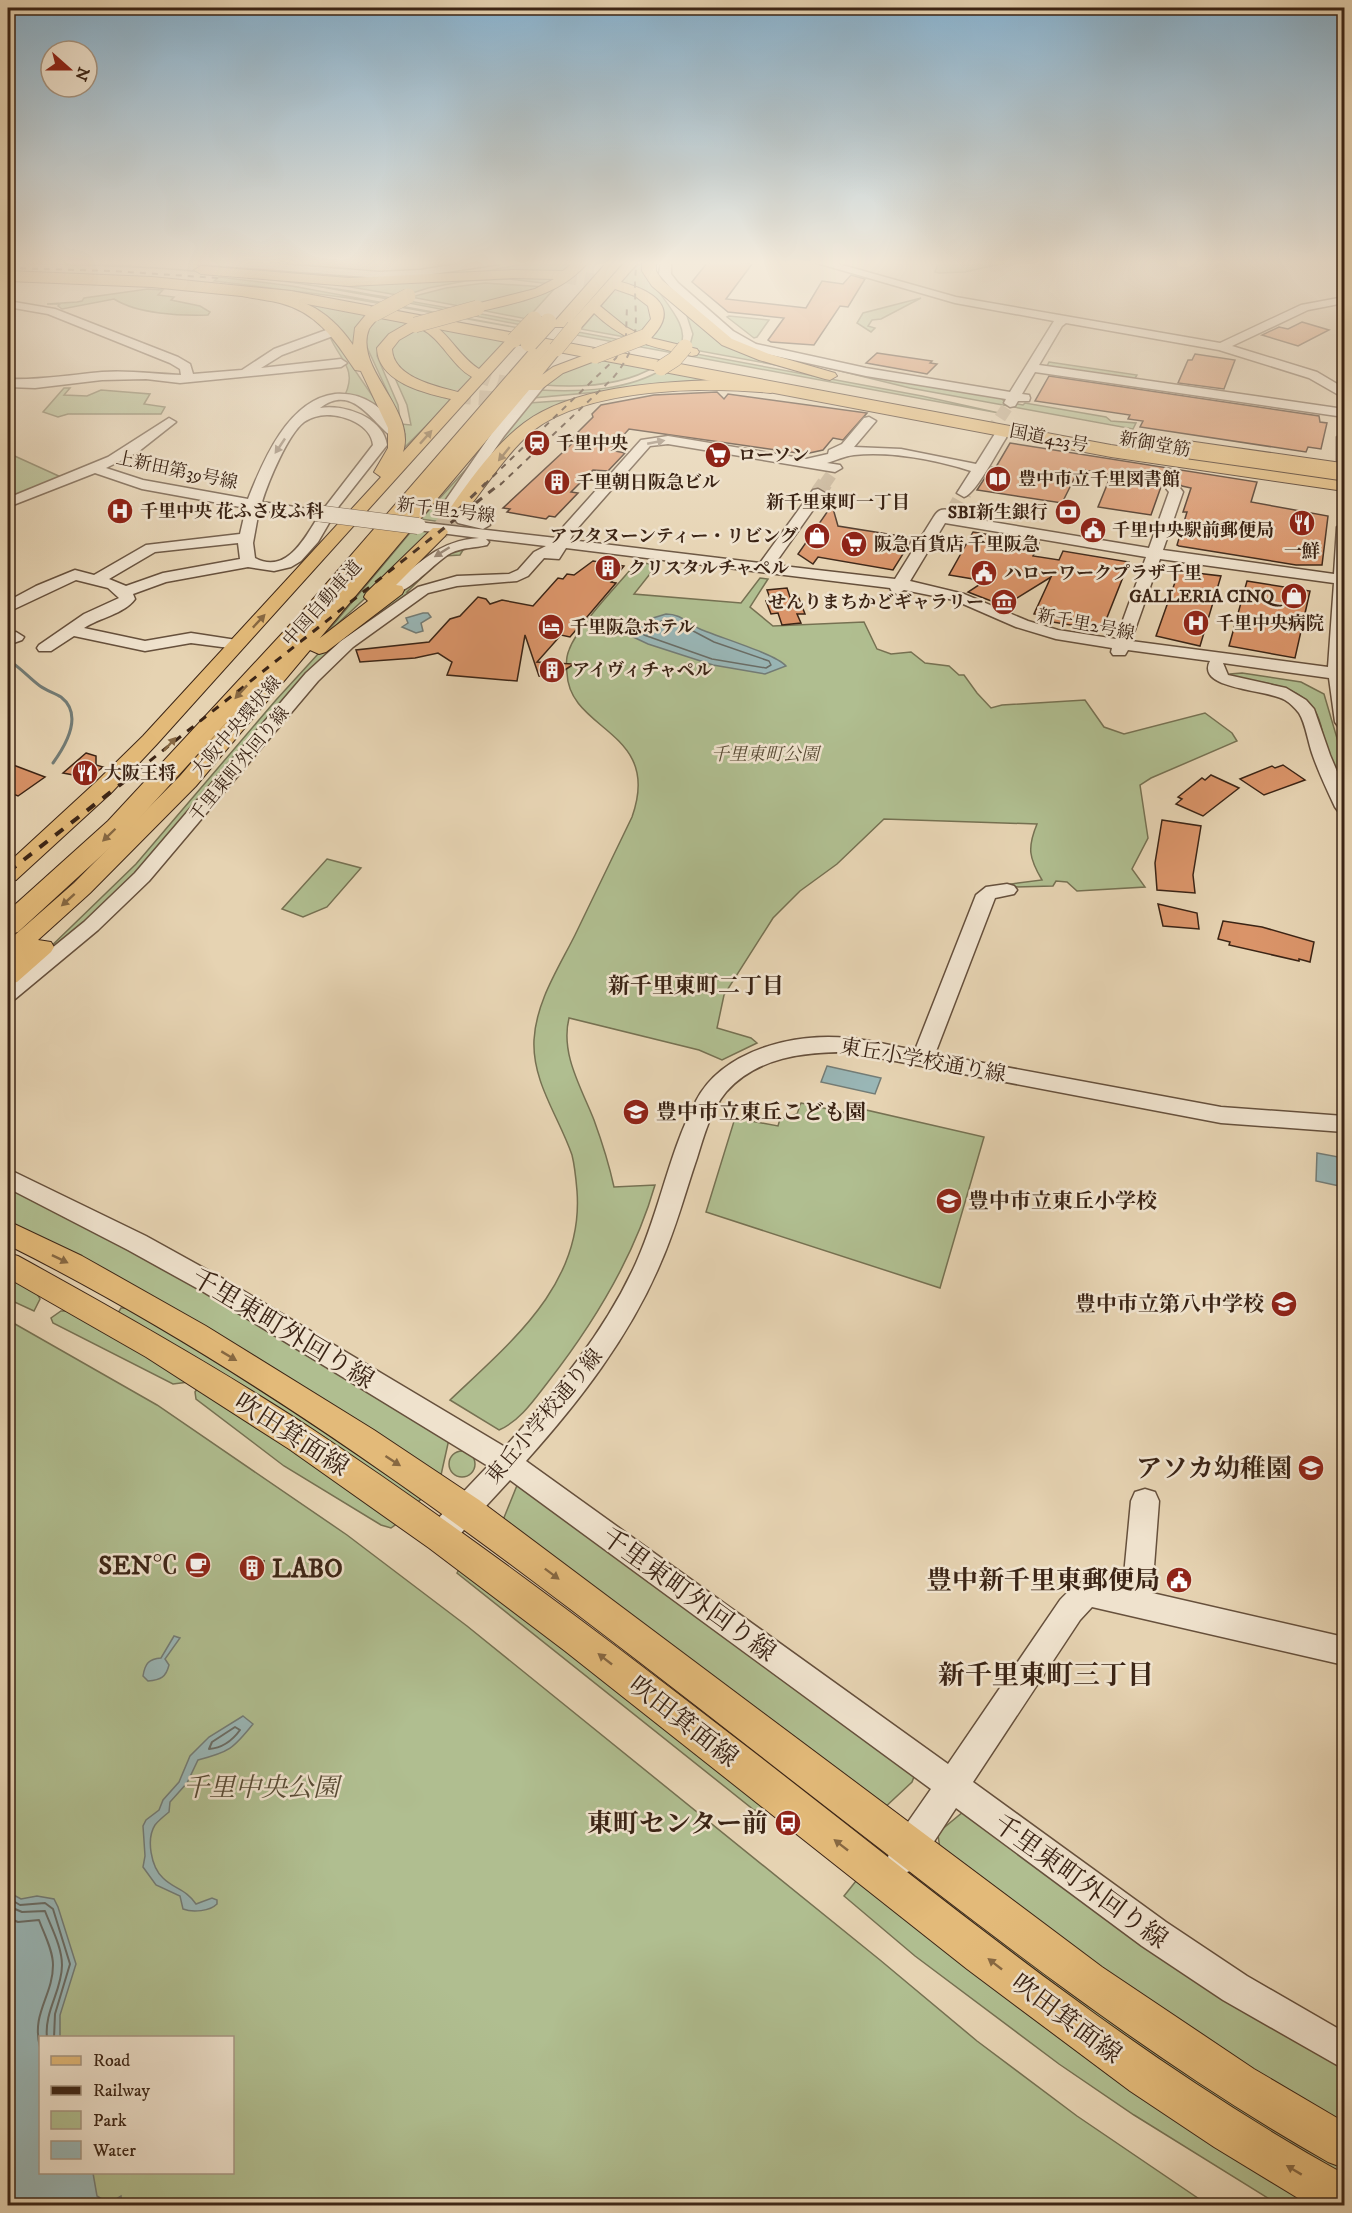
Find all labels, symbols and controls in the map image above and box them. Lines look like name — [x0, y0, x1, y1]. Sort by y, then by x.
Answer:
north arrow — [39, 39, 99, 99]
text: N — [70, 64, 94, 84]
street label: 国道423号 — [1007, 421, 1090, 457]
station icon: 千里中央 — [522, 428, 552, 458]
street label: 新御堂筋 — [1117, 428, 1192, 462]
one-way arrow — [419, 430, 433, 445]
place label: 千里中央 — [556, 433, 628, 455]
one-way arrow — [647, 437, 666, 446]
one-way arrow — [275, 438, 286, 454]
supermarket icon: ローソン — [703, 440, 733, 470]
place label: ローソン — [738, 445, 809, 467]
one-way arrow — [498, 446, 511, 461]
street label: 上新田第39号線 — [114, 447, 240, 495]
library icon: 豊中市立千里図書館 — [983, 464, 1013, 494]
building icon: 千里朝日阪急ビル — [542, 467, 572, 497]
place label: 豊中市立千里図書館 — [1018, 469, 1180, 491]
place label: 千里朝日阪急ビル — [576, 472, 720, 494]
district label: 新千里東町一丁目 — [766, 492, 910, 514]
street label: 新千里2号線 — [395, 494, 496, 528]
hospital icon: 千里中央 花ふさ皮ふ科 — [105, 496, 135, 526]
bank icon: SBI新生銀行 — [1053, 497, 1083, 527]
place label: 千里中央 花ふさ皮ふ科 — [140, 501, 324, 523]
place label: SBI新生銀行 — [948, 502, 1048, 524]
restaurant icon: 一鮮 — [1287, 508, 1317, 538]
public building icon: 千里中央駅前郵便局 — [1078, 515, 1108, 545]
place label: 千里中央駅前郵便局 — [1112, 520, 1274, 542]
shop icon: アフタヌーンティー・リビング — [802, 521, 832, 551]
place label: アフタヌーンティー・リビング — [549, 526, 798, 548]
supermarket icon: 阪急百貨店 千里阪急 — [839, 529, 869, 559]
place label: 阪急百貨店 千里阪急 — [874, 534, 1040, 556]
place label: 一鮮 — [1284, 541, 1320, 563]
one-way arrow — [434, 546, 450, 557]
building icon: クリスタルチャペル — [593, 553, 623, 583]
street label: 中国自動車道 — [278, 556, 367, 651]
place label: クリスタルチャペル — [628, 558, 789, 580]
public building icon: ハローワークプラザ千里 — [969, 558, 999, 588]
place label: ハローワークプラザ千里 — [1004, 563, 1202, 585]
shop icon: GALLERIA CINQ — [1279, 581, 1309, 611]
place label: GALLERIA CINQ — [1129, 586, 1283, 608]
museum icon: せんりまちかどギャラリー — [989, 587, 1019, 617]
place label: せんりまちかどギャラリー — [768, 592, 984, 614]
street label: 新千里2号線 — [1035, 605, 1136, 645]
hospital icon: 千里中央病院 — [1181, 608, 1211, 638]
hotel icon: 千里阪急ホテル — [536, 612, 566, 642]
one-way arrow — [252, 613, 266, 628]
place label: 千里中央病院 — [1216, 613, 1324, 635]
place label: 千里阪急ホテル — [570, 617, 695, 639]
building icon: アイヴィチャペル — [537, 655, 567, 685]
place label: アイヴィチャペル — [572, 660, 713, 682]
street label: 大阪中央環状線 — [187, 672, 286, 781]
one-way arrow — [234, 684, 248, 699]
street label: 千里東町外回り線 — [185, 702, 294, 827]
one-way arrow — [163, 737, 177, 752]
park label: 千里東町公園 — [711, 744, 822, 766]
restaurant icon: 大阪王将 — [70, 758, 100, 788]
place label: 大阪王将 — [104, 763, 176, 785]
one-way arrow — [102, 827, 116, 841]
one-way arrow — [61, 893, 76, 906]
district label: 新千里東町二丁目 — [608, 973, 784, 1000]
street label: 東丘小学校通り線 — [838, 1034, 1008, 1088]
school or university icon: 豊中市立東丘こども園 — [621, 1097, 651, 1127]
place label: 豊中市立東丘こども園 — [656, 1100, 866, 1126]
school or university icon: 豊中市立東丘小学校 — [934, 1186, 964, 1216]
place label: 豊中市立東丘小学校 — [968, 1189, 1157, 1215]
one-way arrow — [51, 1254, 68, 1263]
street label: 千里東町外回り線 — [185, 1262, 380, 1397]
school or university icon: 豊中市立第八中学校 — [1269, 1289, 1299, 1319]
place label: 豊中市立第八中学校 — [1075, 1292, 1264, 1318]
street label: 東丘小学校通り線 — [481, 1344, 609, 1489]
one-way arrow — [221, 1350, 237, 1361]
street label: 吹田箕面線 — [228, 1386, 355, 1485]
place label: アソカ幼稚園 — [1136, 1453, 1292, 1486]
school or university icon: アソカ幼稚園 — [1296, 1453, 1326, 1483]
one-way arrow — [385, 1455, 401, 1466]
street label: 千里東町外回り線 — [594, 1521, 782, 1670]
place label: SEN℃ — [99, 1550, 178, 1583]
cafe icon: SEN℃ — [183, 1550, 213, 1580]
building icon: LABO — [237, 1553, 267, 1583]
place label: LABO — [272, 1553, 343, 1586]
place label: 豊中新千里東郵便局 — [926, 1565, 1160, 1598]
public building icon: 豊中新千里東郵便局 — [1164, 1565, 1194, 1595]
one-way arrow — [544, 1567, 559, 1579]
one-way arrow — [598, 1654, 613, 1666]
district label: 新千里東町三丁目 — [938, 1659, 1154, 1693]
street label: 吹田箕面線 — [622, 1669, 744, 1775]
park label: 千里中央公園 — [183, 1772, 343, 1805]
place label: 東町センター前 — [587, 1808, 768, 1841]
bus stop icon: 東町センター前 — [773, 1808, 803, 1838]
street label: 千里東町外回り線 — [986, 1808, 1174, 1957]
one-way arrow — [834, 1839, 849, 1851]
one-way arrow — [988, 1959, 1003, 1971]
street label: 吹田箕面線 — [1004, 1967, 1128, 2071]
legend — [39, 2036, 234, 2174]
text: Road — [93, 2050, 130, 2072]
text: Railway — [93, 2080, 151, 2102]
text: Park — [93, 2110, 127, 2132]
text: Water — [92, 2140, 136, 2162]
one-way arrow — [1286, 2165, 1302, 2176]

